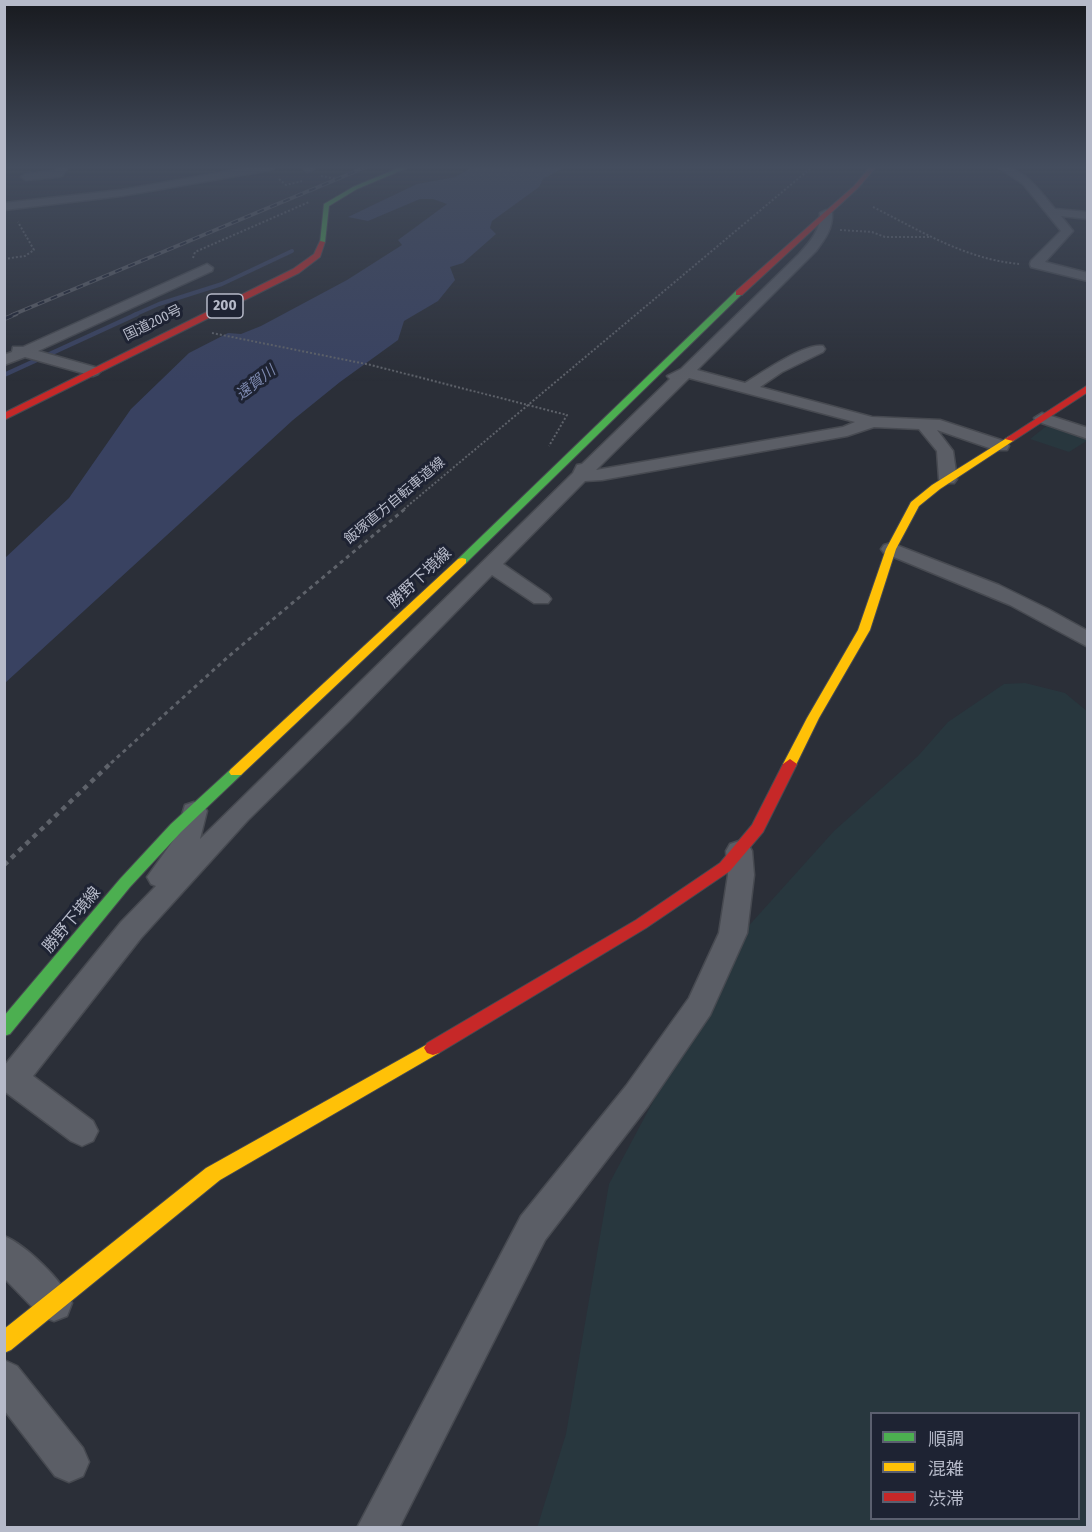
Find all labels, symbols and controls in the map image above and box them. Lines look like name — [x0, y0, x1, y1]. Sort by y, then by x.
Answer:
road number: 200 — [207, 294, 243, 318]
street label: 国道200号 — [121, 302, 185, 344]
water label: 遠賀川 — [233, 362, 279, 404]
street label: 飯塚直方自転車道線 — [341, 454, 449, 548]
street label: 勝野下境線 — [384, 544, 456, 612]
street label: 勝野下境線 — [39, 883, 105, 957]
legend — [870, 1412, 1080, 1520]
text: 順調 — [928, 1428, 964, 1450]
text: 混雑 — [928, 1458, 964, 1480]
text: 渋滞 — [928, 1488, 964, 1510]

